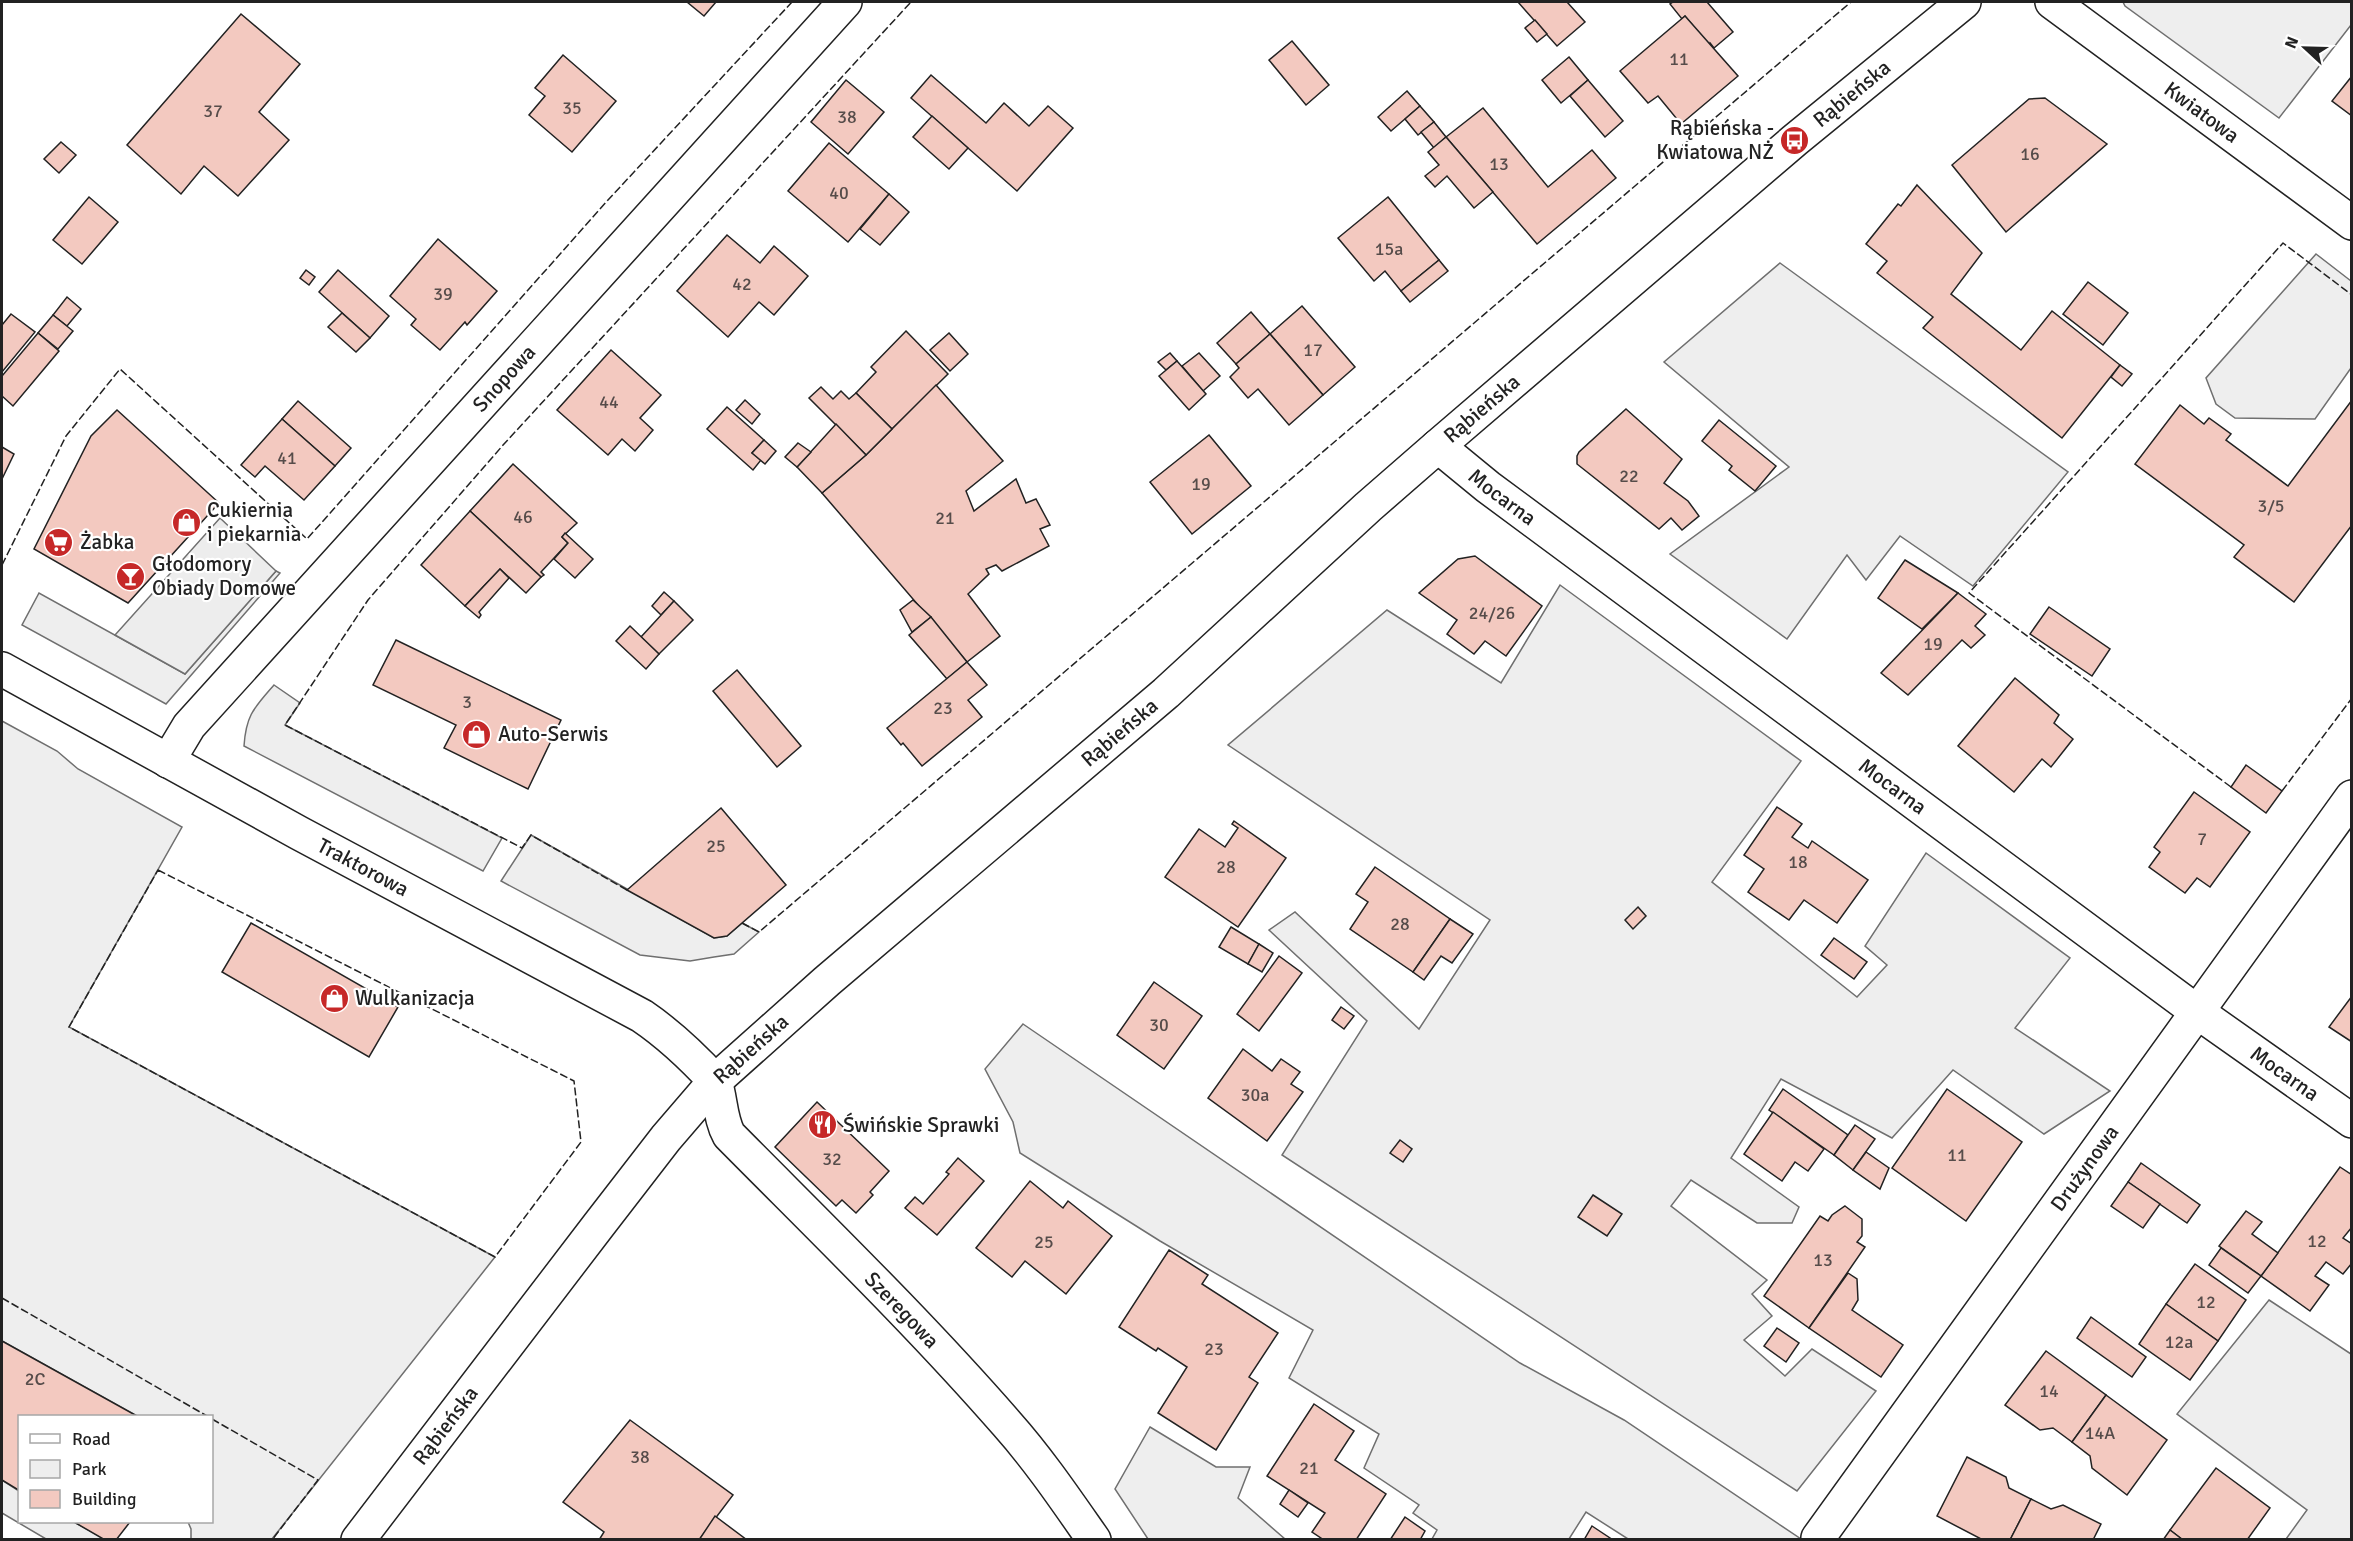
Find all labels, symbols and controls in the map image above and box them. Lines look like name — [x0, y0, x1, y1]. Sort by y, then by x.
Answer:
north arrow — [2275, 18, 2335, 78]
text: N — [2281, 34, 2303, 52]
house number: 11 — [1669, 48, 1689, 70]
street label: Rąbieńska — [1808, 54, 1896, 133]
street label: Kwiatowa — [2159, 76, 2245, 149]
house number: 35 — [562, 97, 582, 119]
house number: 37 — [203, 100, 223, 122]
house number: 38 — [837, 106, 857, 128]
place label: Rąbieńska - Kwiatowa NŻ — [1656, 115, 1774, 165]
bus stop icon: Rąbieńska - Kwiatowa NŻ — [1779, 124, 1811, 156]
house number: 16 — [2020, 143, 2040, 165]
house number: 13 — [1489, 153, 1509, 175]
house number: 40 — [829, 182, 849, 204]
house number: 15a — [1375, 238, 1403, 260]
house number: 42 — [732, 273, 752, 295]
house number: 39 — [433, 283, 453, 305]
street label: Snopowa — [467, 339, 541, 417]
house number: 17 — [1303, 339, 1323, 361]
street label: Rąbieńska — [1438, 369, 1525, 448]
house number: 44 — [599, 391, 619, 413]
house number: 41 — [277, 447, 297, 469]
street label: Mocarna — [1463, 463, 1541, 531]
house number: 22 — [1619, 465, 1639, 487]
house number: 19 — [1191, 473, 1211, 495]
house number: 3/5 — [2257, 495, 2285, 517]
place label: Cukiernia i piekarnia — [207, 497, 301, 547]
shop icon: Cukiernia i piekarnia — [170, 506, 202, 538]
house number: 46 — [513, 506, 533, 528]
house number: 21 — [935, 507, 955, 529]
supermarket icon: Żabka — [43, 526, 75, 558]
place label: Żabka — [80, 529, 134, 555]
place label: Głodomory Obiady Domowe — [152, 551, 296, 601]
bar icon: Głodomory Obiady Domowe — [115, 560, 147, 592]
house number: 24/26 — [1469, 602, 1515, 624]
house number: 19 — [1923, 633, 1943, 655]
house number: 3 — [462, 691, 472, 713]
street label: Rąbieńska — [1076, 693, 1163, 772]
house number: 23 — [933, 697, 953, 719]
shop icon: Auto-Serwis — [461, 718, 493, 750]
place label: Auto-Serwis — [498, 721, 608, 747]
street label: Mocarna — [1853, 753, 1932, 820]
house number: 7 — [2197, 828, 2207, 850]
street label: Traktorowa — [313, 832, 413, 902]
house number: 25 — [706, 835, 726, 857]
house number: 18 — [1788, 851, 1808, 873]
house number: 28 — [1216, 856, 1236, 878]
house number: 28 — [1390, 913, 1410, 935]
shop icon: Wulkanizacja — [318, 982, 350, 1014]
place label: Wulkanizacja — [355, 985, 475, 1011]
street label: Rąbieńska — [708, 1009, 794, 1089]
house number: 30 — [1149, 1014, 1169, 1036]
street label: Mocarna — [2245, 1040, 2324, 1107]
house number: 30a — [1241, 1084, 1269, 1106]
restaurant icon: Świńskie Sprawki — [806, 1109, 838, 1141]
place label: Świńskie Sprawki — [843, 1112, 999, 1138]
street label: Drużynowa — [2045, 1120, 2124, 1216]
house number: 11 — [1947, 1144, 1967, 1166]
house number: 32 — [822, 1148, 842, 1170]
house number: 12 — [2307, 1230, 2327, 1252]
house number: 25 — [1034, 1231, 1054, 1253]
house number: 13 — [1813, 1249, 1833, 1271]
street label: Szeregowa — [859, 1266, 945, 1354]
house number: 12 — [2196, 1291, 2216, 1313]
house number: 12a — [2165, 1331, 2193, 1353]
house number: 23 — [1204, 1338, 1224, 1360]
house number: 2C — [25, 1368, 45, 1390]
house number: 14 — [2039, 1380, 2059, 1402]
street label: Rąbieńska — [407, 1381, 484, 1470]
legend — [18, 1415, 213, 1523]
house number: 14A — [2085, 1422, 2115, 1444]
text: Road — [72, 1428, 111, 1450]
house number: 38 — [630, 1446, 650, 1468]
house number: 21 — [1299, 1457, 1319, 1479]
text: Park — [72, 1458, 107, 1480]
text: Building — [72, 1488, 136, 1510]

